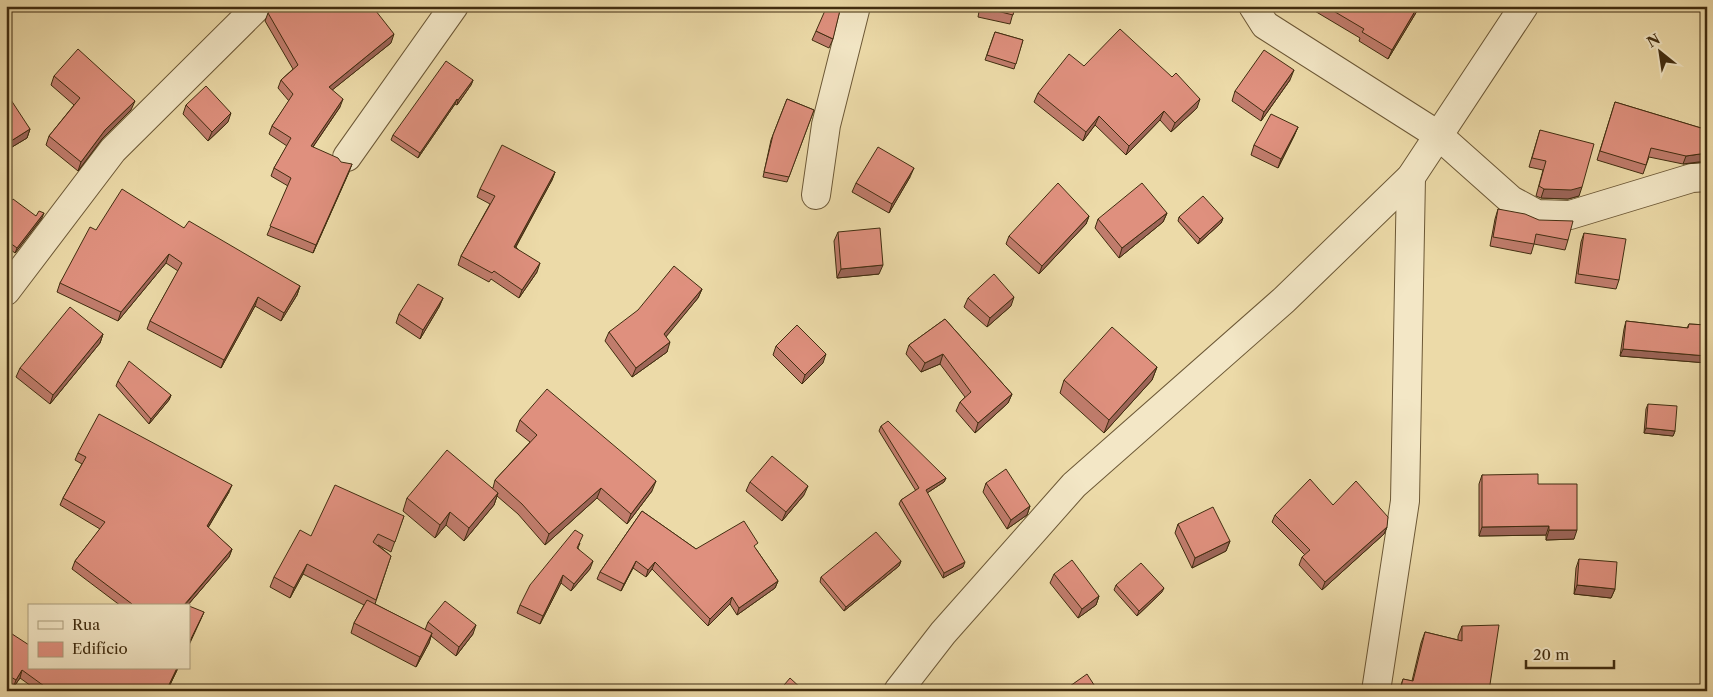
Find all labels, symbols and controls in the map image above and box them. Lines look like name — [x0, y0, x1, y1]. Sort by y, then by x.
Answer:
north arrow — [1636, 28, 1686, 78]
text: N — [1644, 30, 1663, 52]
legend — [28, 604, 190, 670]
text: Rua — [72, 615, 100, 634]
scale bar — [1526, 637, 1613, 669]
text: Edifício — [72, 639, 128, 658]
text: 20 m — [1533, 645, 1569, 664]

